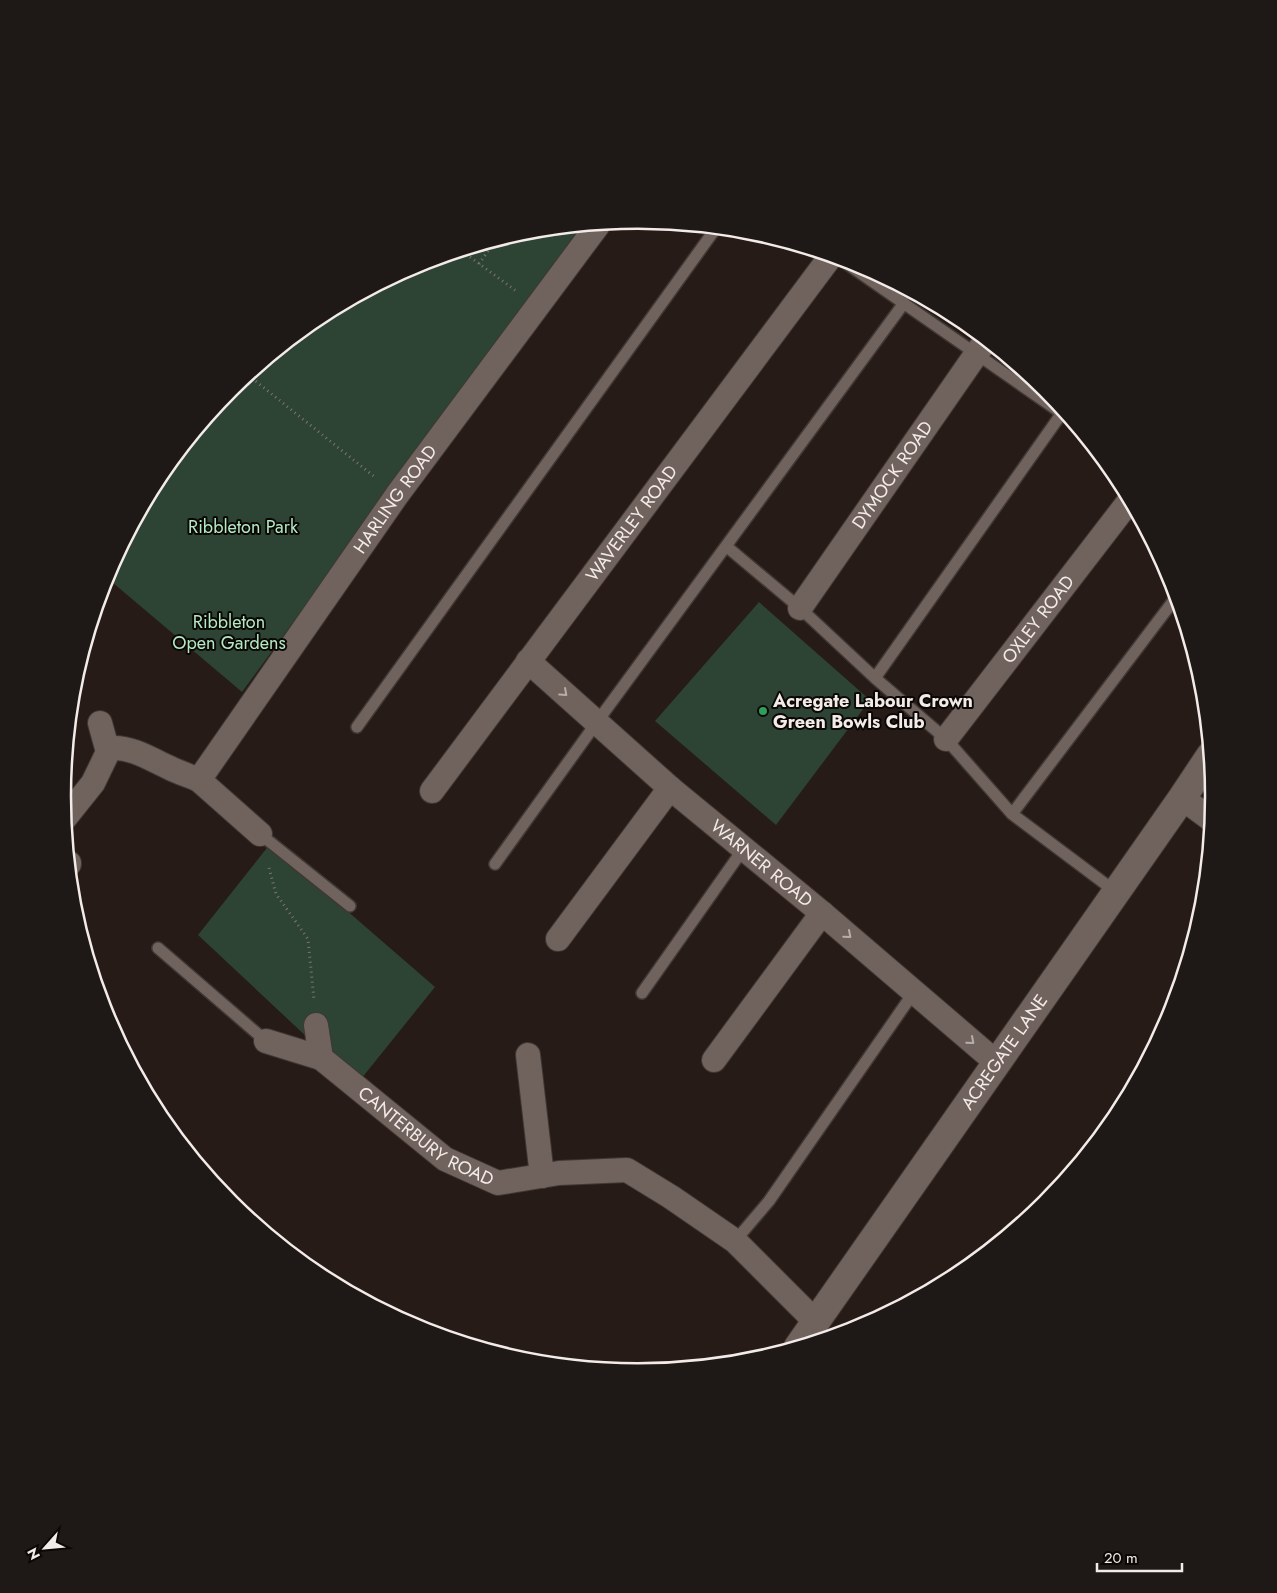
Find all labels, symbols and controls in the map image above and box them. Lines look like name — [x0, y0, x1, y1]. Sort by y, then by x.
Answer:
street label: DYMOCK ROAD — [846, 416, 939, 534]
street label: HARLING ROAD — [347, 439, 443, 559]
street label: WAVERLEY ROAD — [580, 460, 684, 587]
park label: Ribbleton Park — [188, 514, 298, 540]
street label: OXLEY ROAD — [996, 570, 1080, 669]
park label: Ribbleton Open Gardens — [172, 609, 286, 656]
one-way arrow — [559, 687, 568, 696]
place label: Acregate Labour Crown Green Bowls Club — [772, 688, 973, 735]
marker: Acregate Labour Crown Green Bowls Club — [757, 705, 769, 717]
street label: WARNER ROAD — [705, 813, 818, 913]
one-way arrow — [842, 929, 851, 938]
street label: ACREGATE LANE — [955, 989, 1054, 1115]
one-way arrow — [965, 1035, 974, 1043]
street label: CANTERBURY ROAD — [352, 1080, 498, 1192]
north arrow — [20, 1523, 70, 1573]
scale bar — [1097, 1540, 1182, 1572]
text: N — [22, 1544, 45, 1563]
text: 20 m — [1104, 1547, 1138, 1569]

